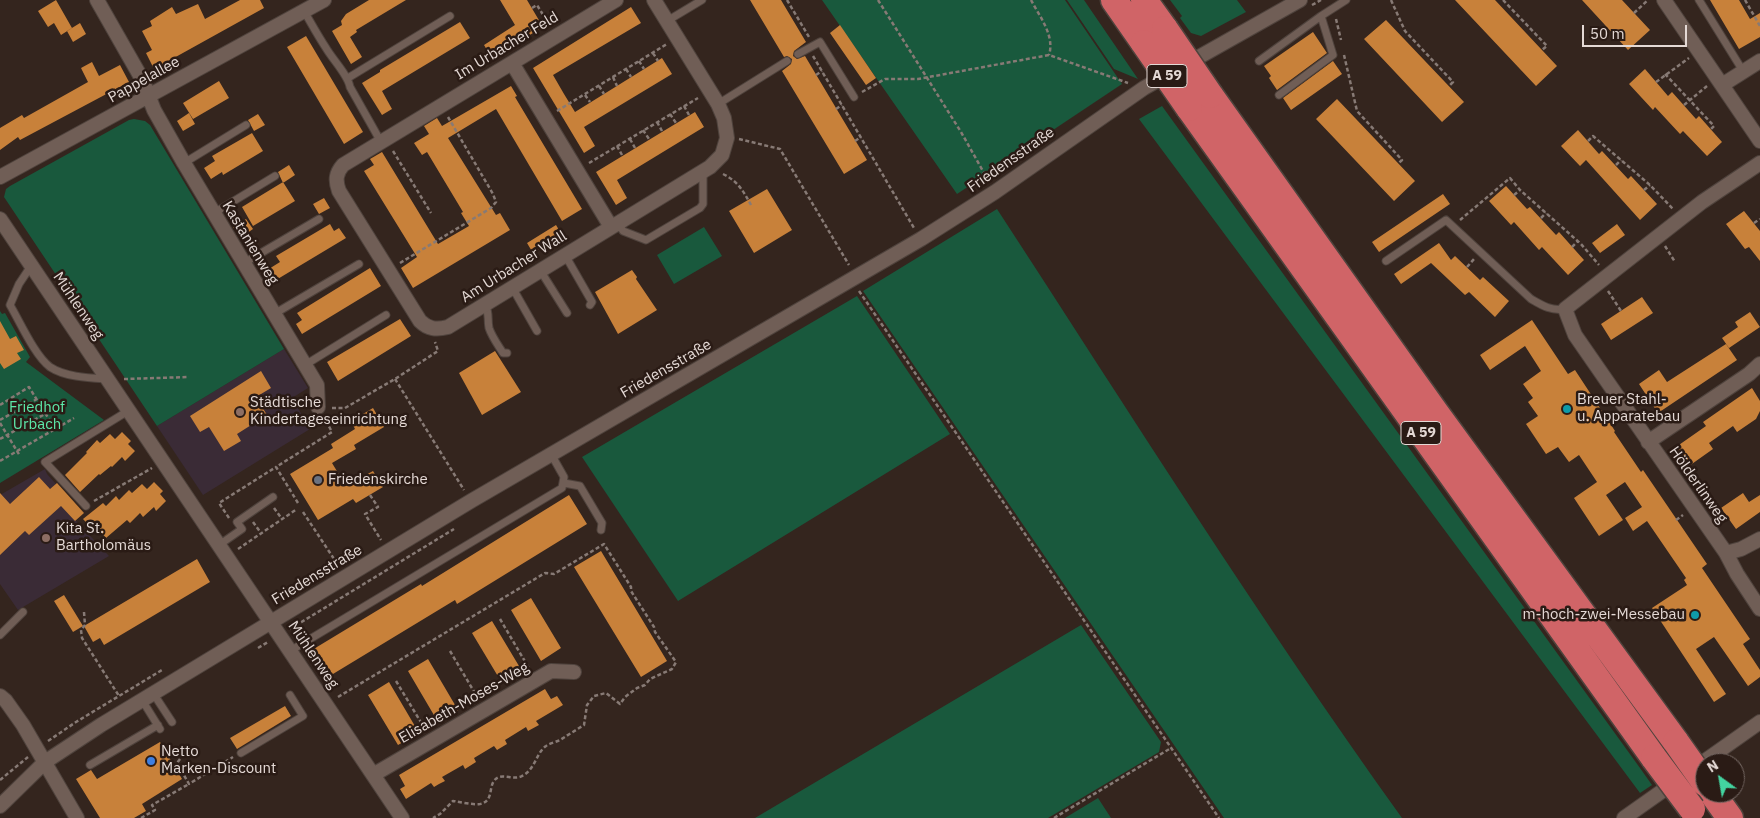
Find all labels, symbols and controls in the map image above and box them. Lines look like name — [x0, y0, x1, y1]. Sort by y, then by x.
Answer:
street label: Im Urbacher Feld — [452, 8, 562, 84]
scale bar — [1585, 15, 1690, 47]
text: 50 m — [1590, 24, 1625, 43]
street label: Pappelallee — [105, 53, 183, 107]
road number: A 59 — [1147, 64, 1187, 88]
street label: Friedensstraße — [964, 123, 1058, 197]
street label: Kastanienweg — [218, 198, 282, 288]
street label: Am Urbacher Wall — [458, 227, 570, 307]
street label: Mühlenweg — [49, 269, 107, 343]
street label: Friedensstraße — [617, 336, 715, 402]
place label: Breuer Stahl- u. Apparatebau — [1577, 391, 1680, 426]
place label: Städtische Kindertageseinrichtung — [250, 394, 407, 429]
park label: Friedhof Urbach — [9, 399, 65, 434]
marker: Breuer Stahl- u. Apparatebau — [1561, 403, 1573, 415]
marker: Städtische Kindertageseinrichtung — [234, 406, 246, 418]
road number: A 59 — [1401, 422, 1441, 444]
street label: Hölderlinweg — [1665, 443, 1731, 527]
place label: Friedenskirche — [328, 471, 428, 489]
marker: Friedenskirche — [312, 474, 324, 486]
place label: Kita St. Bartholomäus — [56, 520, 151, 555]
marker: Kita St. Bartholomäus — [40, 532, 52, 544]
street label: Friedensstraße — [269, 541, 365, 609]
place label: m-hoch-zwei-Messebau — [1522, 606, 1685, 624]
marker: m-hoch-zwei-Messebau — [1689, 609, 1701, 621]
street label: Mühlenweg — [284, 618, 342, 692]
street label: Elisabeth-Moses-Weg — [396, 658, 532, 748]
place label: Netto Marken-Discount — [161, 743, 276, 778]
north arrow — [1695, 753, 1745, 803]
marker: Netto Marken-Discount — [145, 755, 157, 767]
text: N — [1704, 756, 1722, 776]

